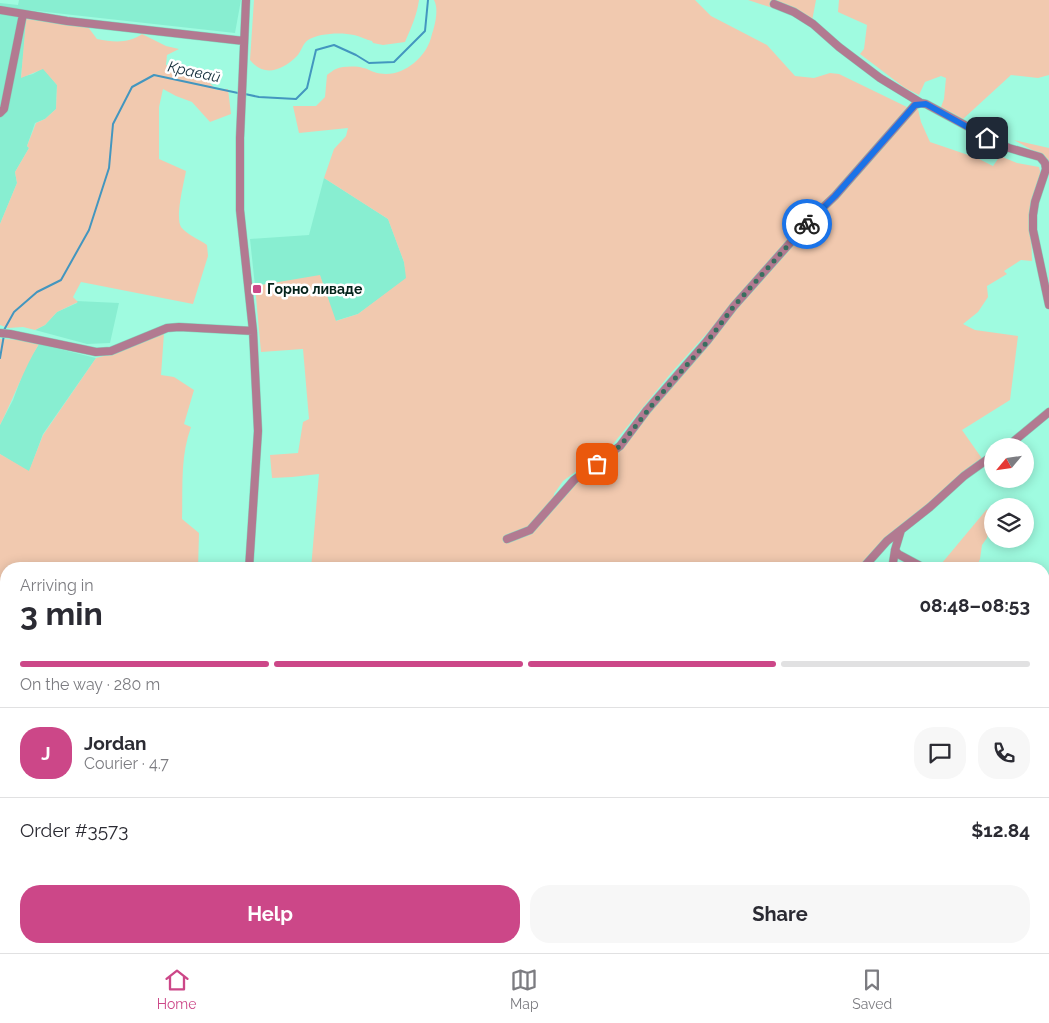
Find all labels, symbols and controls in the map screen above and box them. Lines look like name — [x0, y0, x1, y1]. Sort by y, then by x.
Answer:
water label: Кравай — [166, 58, 222, 86]
pin — [966, 117, 1008, 159]
icon: home — [973, 124, 1001, 152]
courier — [782, 199, 832, 249]
icon: bike — [793, 210, 821, 238]
place label: Горно ливаде — [267, 281, 363, 297]
marker: Горно ливаде — [251, 283, 263, 295]
north arrow — [984, 438, 1034, 488]
map controls — [984, 438, 1034, 548]
pin — [576, 443, 618, 485]
icon: bag — [583, 450, 611, 478]
button: layers — [984, 498, 1034, 548]
text: Arriving in — [20, 576, 94, 595]
text: 08:48–08:53 — [919, 594, 1030, 616]
text: 3 min — [20, 595, 103, 632]
text: On the way · 280 m — [20, 675, 160, 694]
button: chat — [914, 727, 966, 779]
button: phone — [978, 727, 1030, 779]
text: Jordan — [84, 732, 147, 754]
text: J — [41, 742, 51, 764]
text: Courier · 4.7 — [84, 754, 169, 773]
text: Order #3573 — [20, 819, 128, 841]
text: $12.84 — [971, 819, 1030, 841]
button: Help — [20, 885, 520, 943]
button: Share — [530, 885, 1030, 943]
tab: Home — [157, 966, 196, 1012]
tab: Map — [510, 966, 539, 1012]
tab: Saved — [852, 966, 892, 1012]

